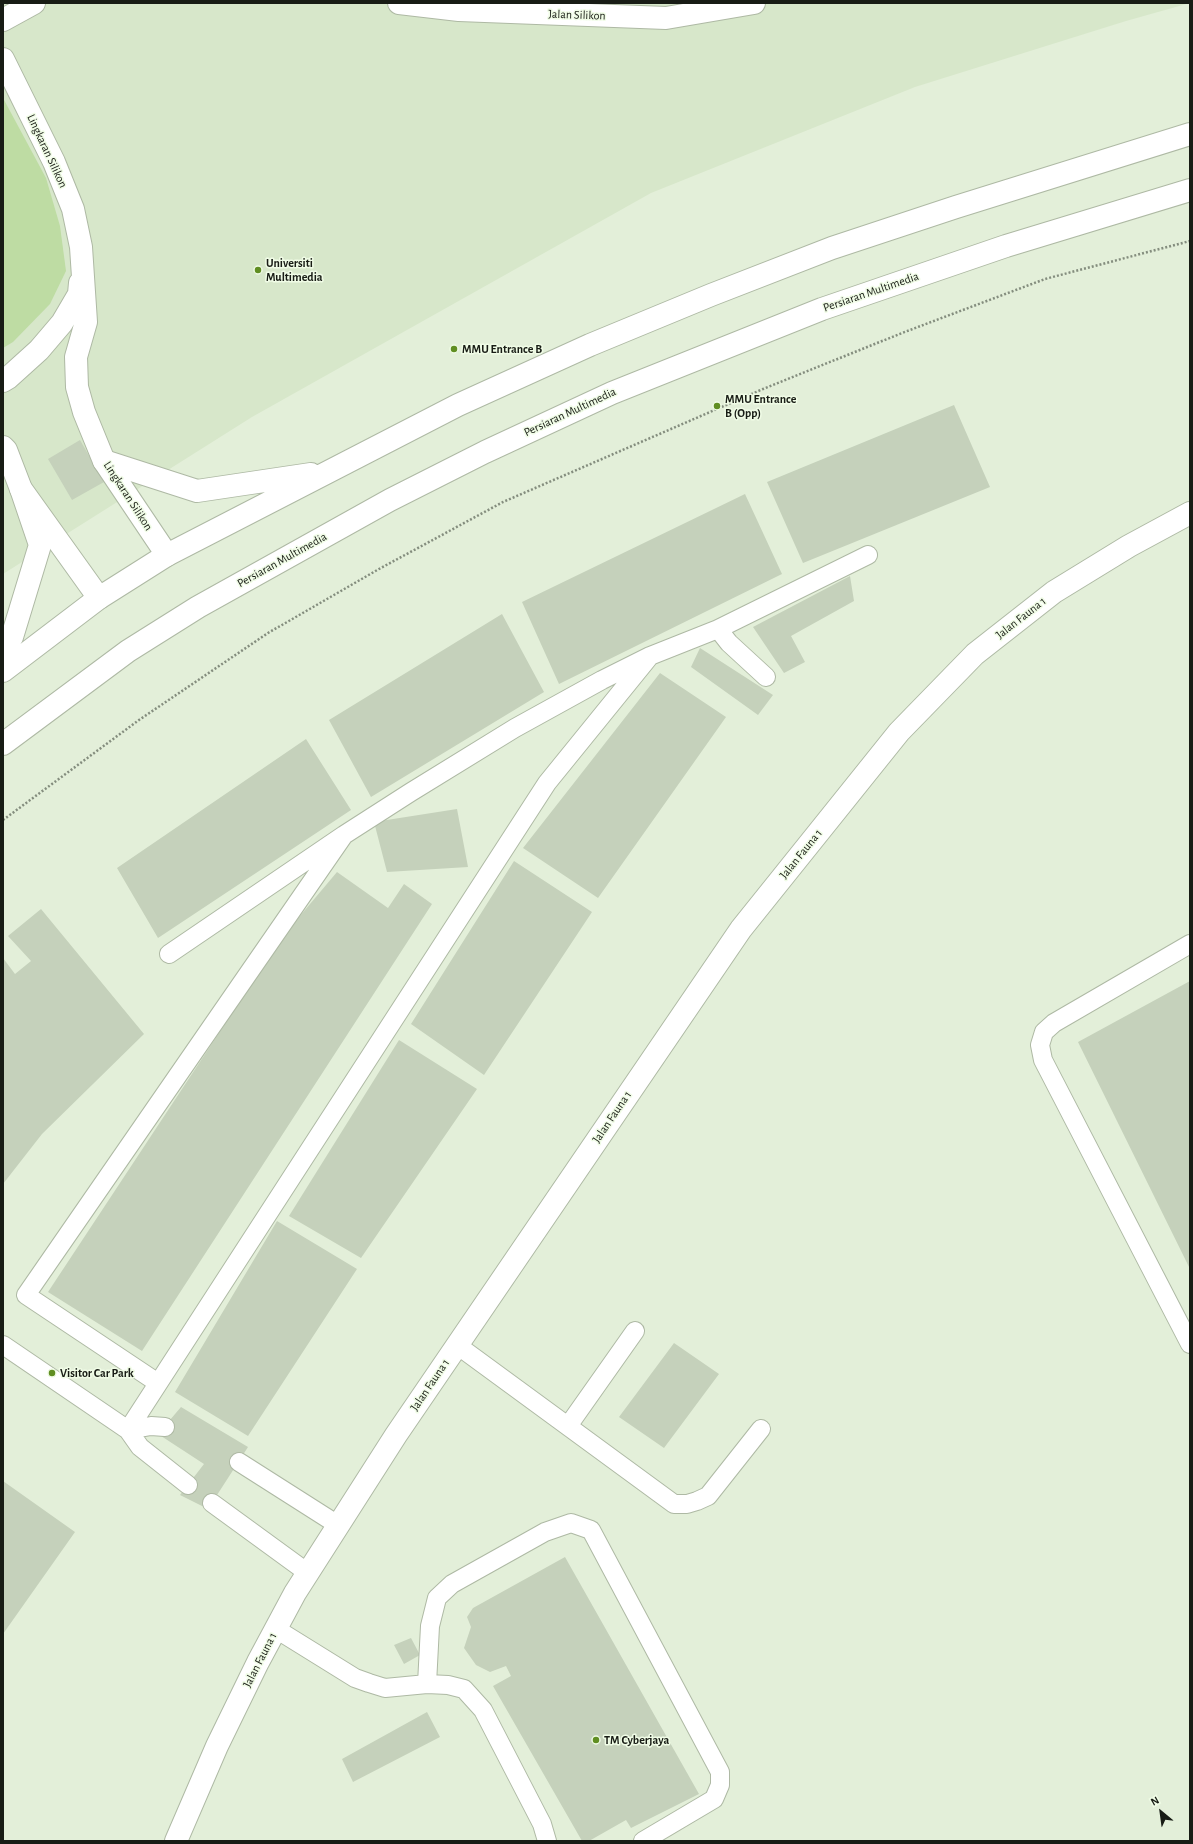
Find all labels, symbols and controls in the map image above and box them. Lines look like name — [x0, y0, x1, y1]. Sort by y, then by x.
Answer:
street label: Jalan Silikon — [548, 7, 606, 23]
street label: Lingkaran Silikon — [24, 112, 70, 190]
place label: Universiti Multimedia — [266, 256, 323, 284]
marker: Universiti Multimedia — [253, 265, 263, 275]
street label: Persiaran Multimedia — [821, 269, 921, 315]
place label: MMU Entrance B — [462, 342, 542, 356]
marker: MMU Entrance B — [449, 344, 459, 354]
street label: Persiaran Multimedia — [522, 384, 618, 440]
place label: MMU Entrance B (Opp) — [725, 392, 796, 420]
marker: MMU Entrance B (Opp) — [712, 401, 722, 411]
street label: Lingkaran Silikon — [100, 459, 156, 533]
street label: Persiaran Multimedia — [235, 529, 329, 591]
street label: Jalan Fauna 1 — [993, 594, 1049, 642]
street label: Jalan Fauna 1 — [777, 826, 825, 882]
street label: Jalan Fauna 1 — [589, 1088, 635, 1146]
street label: Jalan Fauna 1 — [407, 1356, 453, 1414]
place label: Visitor Car Park — [60, 1366, 134, 1380]
marker: Visitor Car Park — [47, 1368, 57, 1378]
street label: Jalan Fauna 1 — [240, 1630, 280, 1690]
place label: TM Cyberjaya — [604, 1733, 669, 1747]
marker: TM Cyberjaya — [591, 1735, 601, 1745]
north arrow — [1141, 1792, 1181, 1832]
text: N — [1149, 1794, 1161, 1808]

